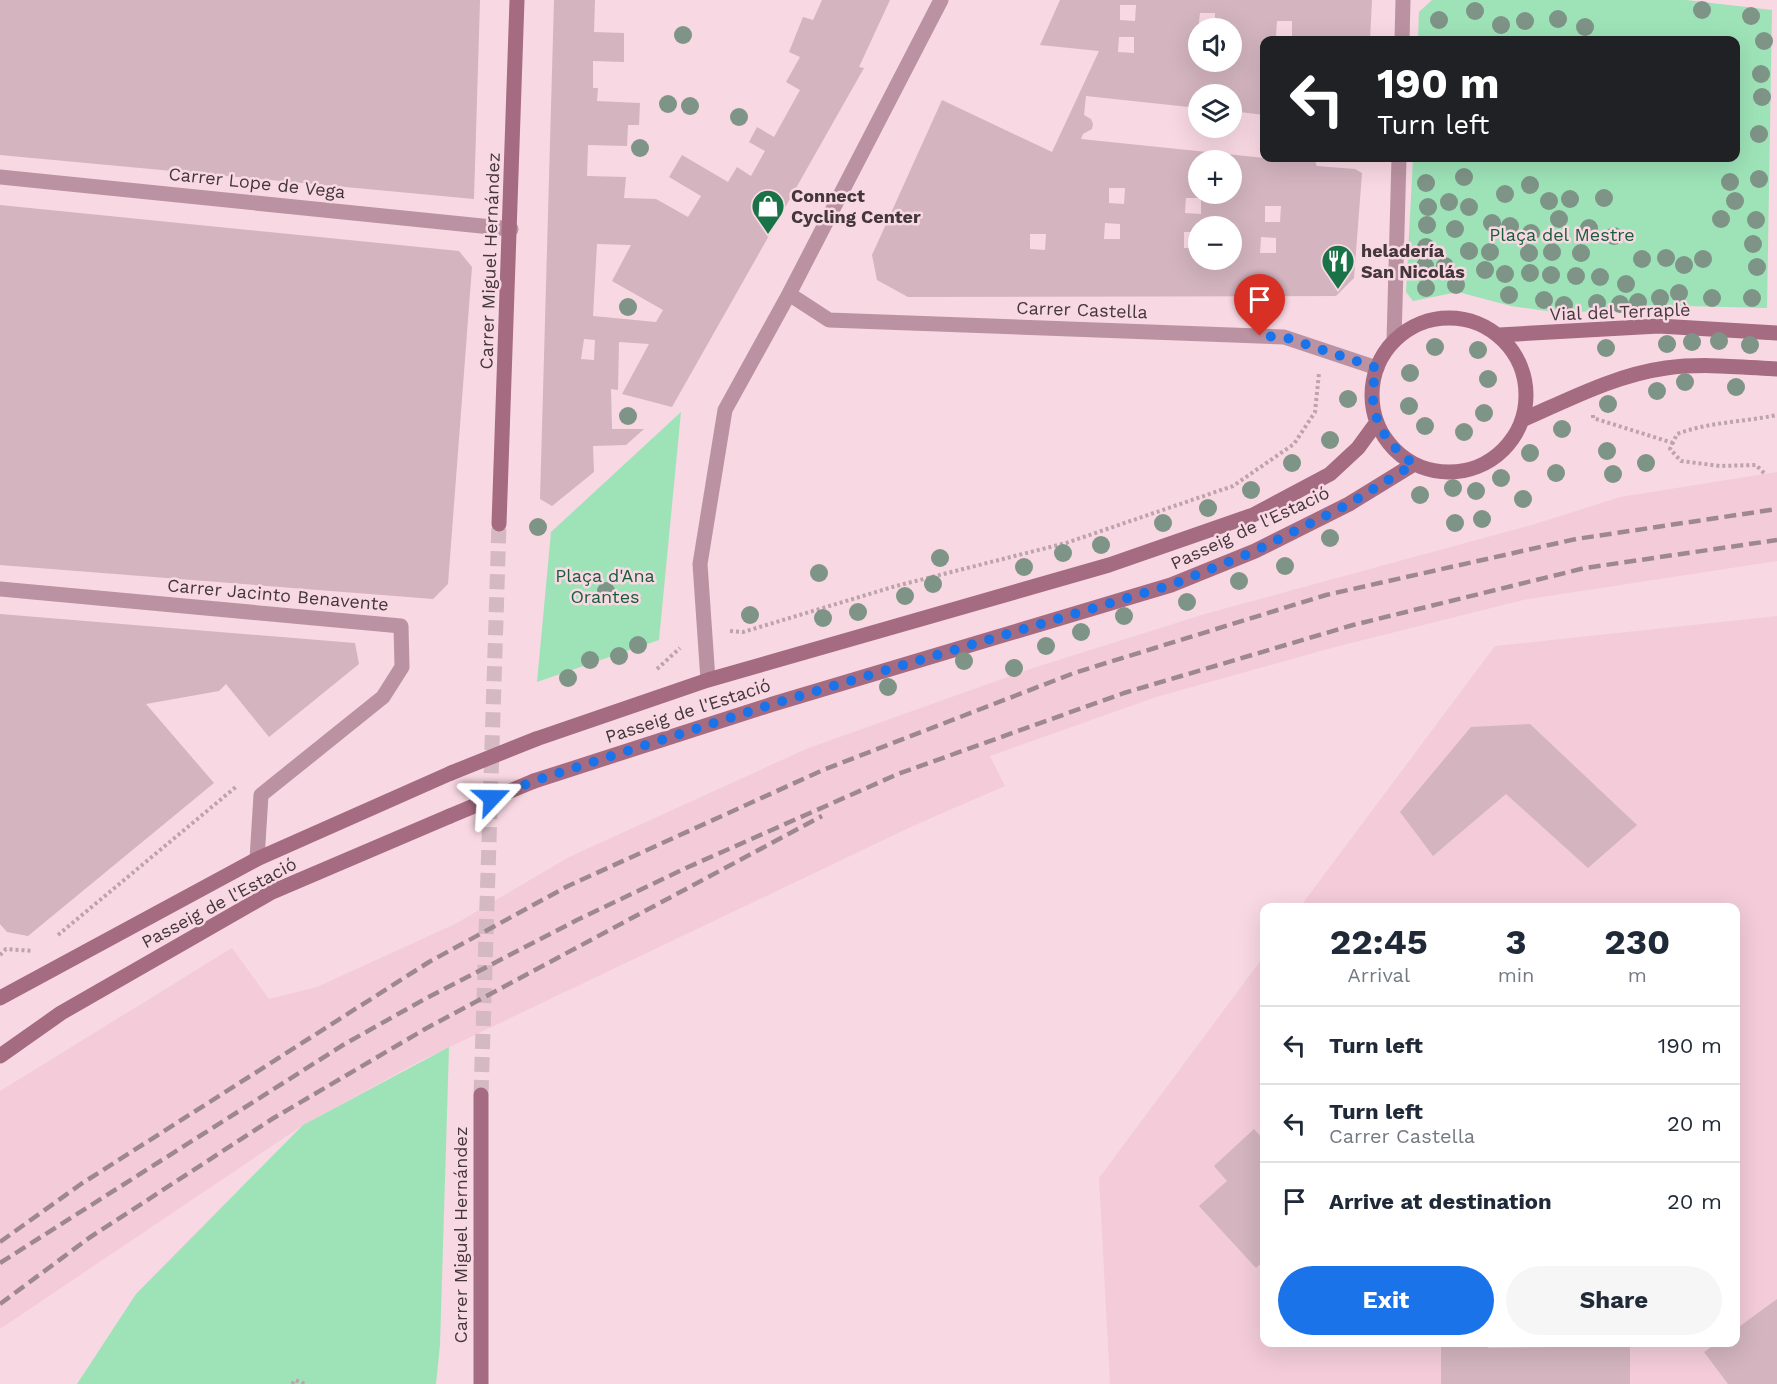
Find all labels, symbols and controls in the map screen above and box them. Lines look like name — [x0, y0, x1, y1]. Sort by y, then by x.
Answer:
map controls — [1188, 18, 1242, 270]
button: sound — [1188, 18, 1242, 72]
text: 190 m — [1377, 59, 1500, 108]
icon: left — [1278, 60, 1356, 138]
button: layers — [1188, 84, 1242, 138]
text: Turn left — [1377, 109, 1489, 141]
button: + — [1188, 150, 1242, 204]
street label: Carrer Miguel Hernández — [475, 152, 504, 370]
street label: Carrer Lope de Vega — [168, 163, 347, 202]
place label: Connect Cycling Center — [791, 185, 921, 227]
shop icon: Connect Cycling Center — [750, 188, 786, 235]
button: − — [1188, 216, 1242, 270]
park label: Plaça del Mestre — [1489, 224, 1635, 245]
place label: heladería San Nicolás — [1361, 240, 1465, 282]
restaurant icon: heladería San Nicolás — [1320, 243, 1356, 290]
pin — [1234, 274, 1285, 336]
icon: arrive — [1243, 283, 1276, 316]
street label: Carrer Castella — [1016, 297, 1148, 322]
street label: Vial del Terraplè — [1549, 299, 1691, 324]
street label: Passeig de l'Estació — [1167, 482, 1332, 574]
park label: Plaça d'Ana Orantes — [555, 565, 655, 607]
street label: Carrer Jacinto Benavente — [166, 574, 390, 615]
street label: Passeig de l'Estació — [603, 674, 773, 747]
position arrow — [460, 766, 524, 830]
street label: Passeig de l'Estació — [138, 853, 300, 952]
text: 22:45 — [1330, 921, 1428, 963]
text: 3 — [1505, 921, 1527, 963]
text: 230 — [1604, 921, 1670, 963]
text: Arrival — [1348, 963, 1410, 987]
text: min — [1498, 963, 1534, 987]
text: m — [1628, 963, 1647, 987]
icon: left — [1278, 1029, 1311, 1062]
text: Turn left — [1329, 1033, 1423, 1058]
text: 190 m — [1658, 1033, 1722, 1058]
text: Turn left — [1329, 1099, 1423, 1124]
icon: left — [1278, 1107, 1311, 1140]
text: 20 m — [1667, 1111, 1722, 1136]
text: Carrer Castella — [1329, 1124, 1475, 1148]
street label: Carrer Miguel Hernández — [450, 1126, 471, 1344]
icon: arrive — [1278, 1185, 1311, 1218]
text: Arrive at destination — [1329, 1189, 1552, 1214]
text: 20 m — [1667, 1189, 1722, 1214]
button: Exit — [1278, 1266, 1494, 1335]
button: Share — [1506, 1266, 1722, 1335]

